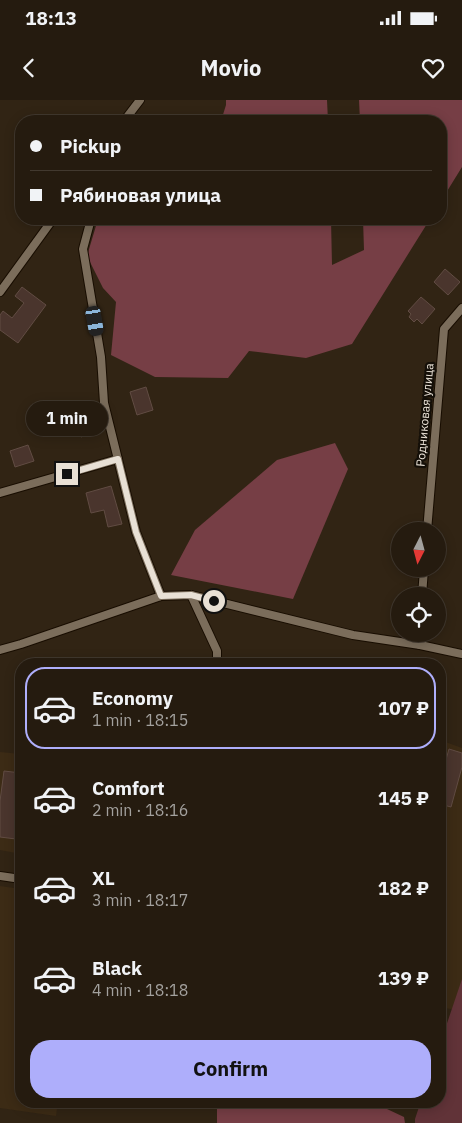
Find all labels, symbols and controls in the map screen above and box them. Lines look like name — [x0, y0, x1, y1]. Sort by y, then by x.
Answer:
text: 18:13 — [25, 6, 77, 30]
text: Movio — [201, 53, 261, 82]
icon: back — [15, 54, 43, 82]
icon: heart — [419, 54, 447, 82]
text: Pickup — [60, 134, 121, 158]
text: Рябиновая улица — [60, 183, 221, 207]
car — [85, 305, 104, 337]
street label: Родниковая улица — [413, 362, 437, 467]
callout: 1 min — [26, 402, 108, 436]
text: 1 min — [46, 408, 88, 428]
route end — [56, 463, 78, 485]
north arrow — [391, 522, 446, 578]
map controls — [391, 522, 446, 642]
button: locate — [391, 587, 446, 642]
route start — [203, 590, 225, 612]
icon: car — [32, 686, 77, 731]
text: Economy — [92, 686, 173, 710]
text: 107 ₽ — [378, 696, 429, 720]
text: 1 min · 18:15 — [92, 710, 188, 730]
icon: car — [32, 776, 77, 821]
text: Comfort — [92, 776, 165, 800]
text: 145 ₽ — [378, 786, 429, 810]
text: 2 min · 18:16 — [92, 800, 188, 820]
icon: car — [32, 866, 77, 911]
text: XL — [92, 866, 115, 890]
text: 182 ₽ — [378, 876, 429, 900]
text: 3 min · 18:17 — [92, 890, 188, 910]
icon: car — [32, 956, 77, 1001]
text: Black — [92, 956, 142, 980]
text: 139 ₽ — [378, 966, 429, 990]
text: 4 min · 18:18 — [92, 980, 188, 1000]
button: Confirm — [30, 1040, 431, 1098]

